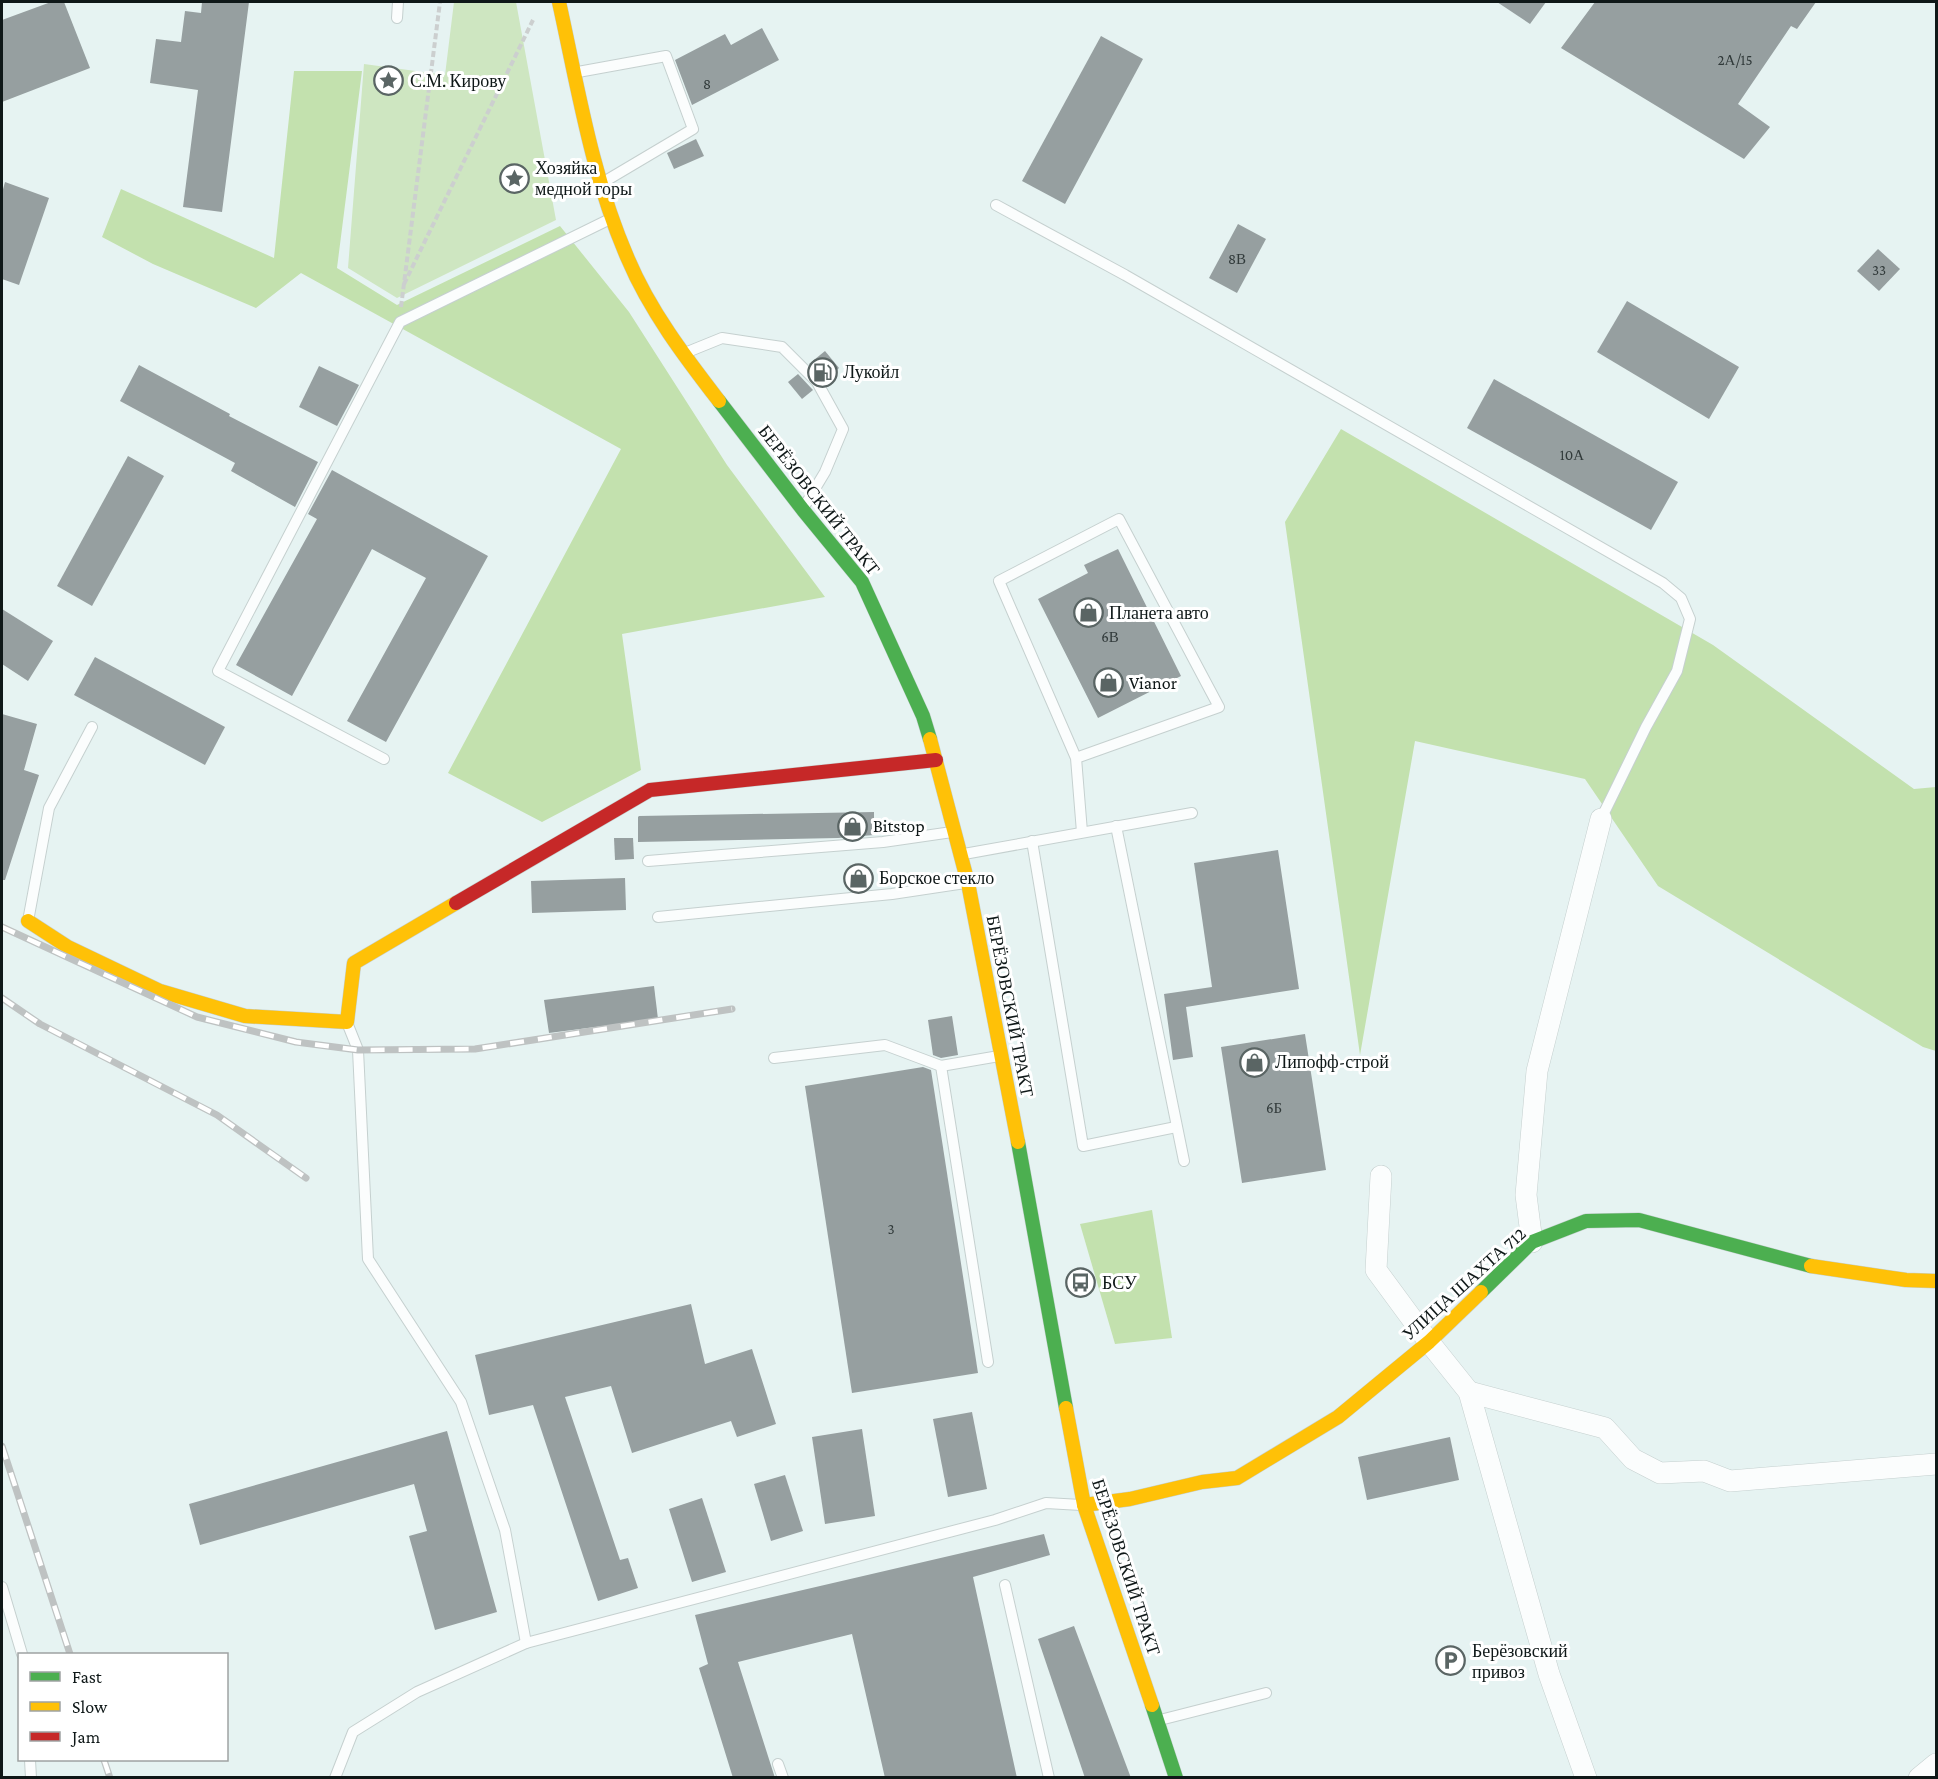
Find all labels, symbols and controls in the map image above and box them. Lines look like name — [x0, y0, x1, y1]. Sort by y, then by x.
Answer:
house number: 2А/15 — [1717, 52, 1753, 68]
place icon: С.М. Кирову — [373, 65, 405, 97]
place label: С.М. Кирову — [410, 71, 506, 91]
house number: 8 — [703, 76, 711, 92]
place label: Хозяйка медной горы — [535, 158, 632, 199]
place icon: Хозяйка медной горы — [498, 162, 530, 194]
house number: 8В — [1228, 251, 1246, 267]
house number: 33 — [1872, 262, 1886, 278]
fuel station icon: Лукойл — [806, 356, 838, 388]
place label: Лукойл — [843, 362, 899, 382]
street label: БЕРЁЗОВСКИЙ ТРАКТ — [754, 421, 884, 579]
house number: 10А — [1560, 447, 1584, 463]
shop icon: Планета авто — [1072, 597, 1104, 629]
place label: Планета авто — [1109, 603, 1209, 623]
house number: 6В — [1101, 629, 1119, 645]
shop icon: Vianor — [1092, 667, 1124, 699]
place label: Vianor — [1129, 673, 1178, 693]
shop icon: Bitstop — [836, 810, 868, 842]
place label: Bitstop — [873, 816, 925, 836]
shop icon: Борское стекло — [842, 862, 874, 894]
place label: Борское стекло — [879, 868, 994, 888]
street label: БЕРЁЗОВСКИЙ ТРАКТ — [983, 914, 1037, 1098]
shop icon: Липофф-строй — [1238, 1046, 1270, 1078]
place label: Липофф-строй — [1275, 1052, 1389, 1072]
house number: 6Б — [1266, 1100, 1282, 1116]
house number: 3 — [887, 1221, 895, 1237]
street label: УЛИЦА ШАХТА 712 — [1398, 1223, 1530, 1345]
bus stop icon: БСУ — [1065, 1267, 1097, 1299]
place label: БСУ — [1102, 1273, 1137, 1293]
street label: БЕРЁЗОВСКИЙ ТРАКТ — [1088, 1476, 1164, 1658]
place label: Берёзовский привоз — [1472, 1641, 1568, 1682]
parking icon: Берёзовский привоз — [1435, 1645, 1467, 1677]
legend — [18, 1653, 228, 1761]
text: Fast — [72, 1667, 103, 1687]
text: Slow — [72, 1697, 108, 1717]
text: Jam — [70, 1727, 101, 1747]

